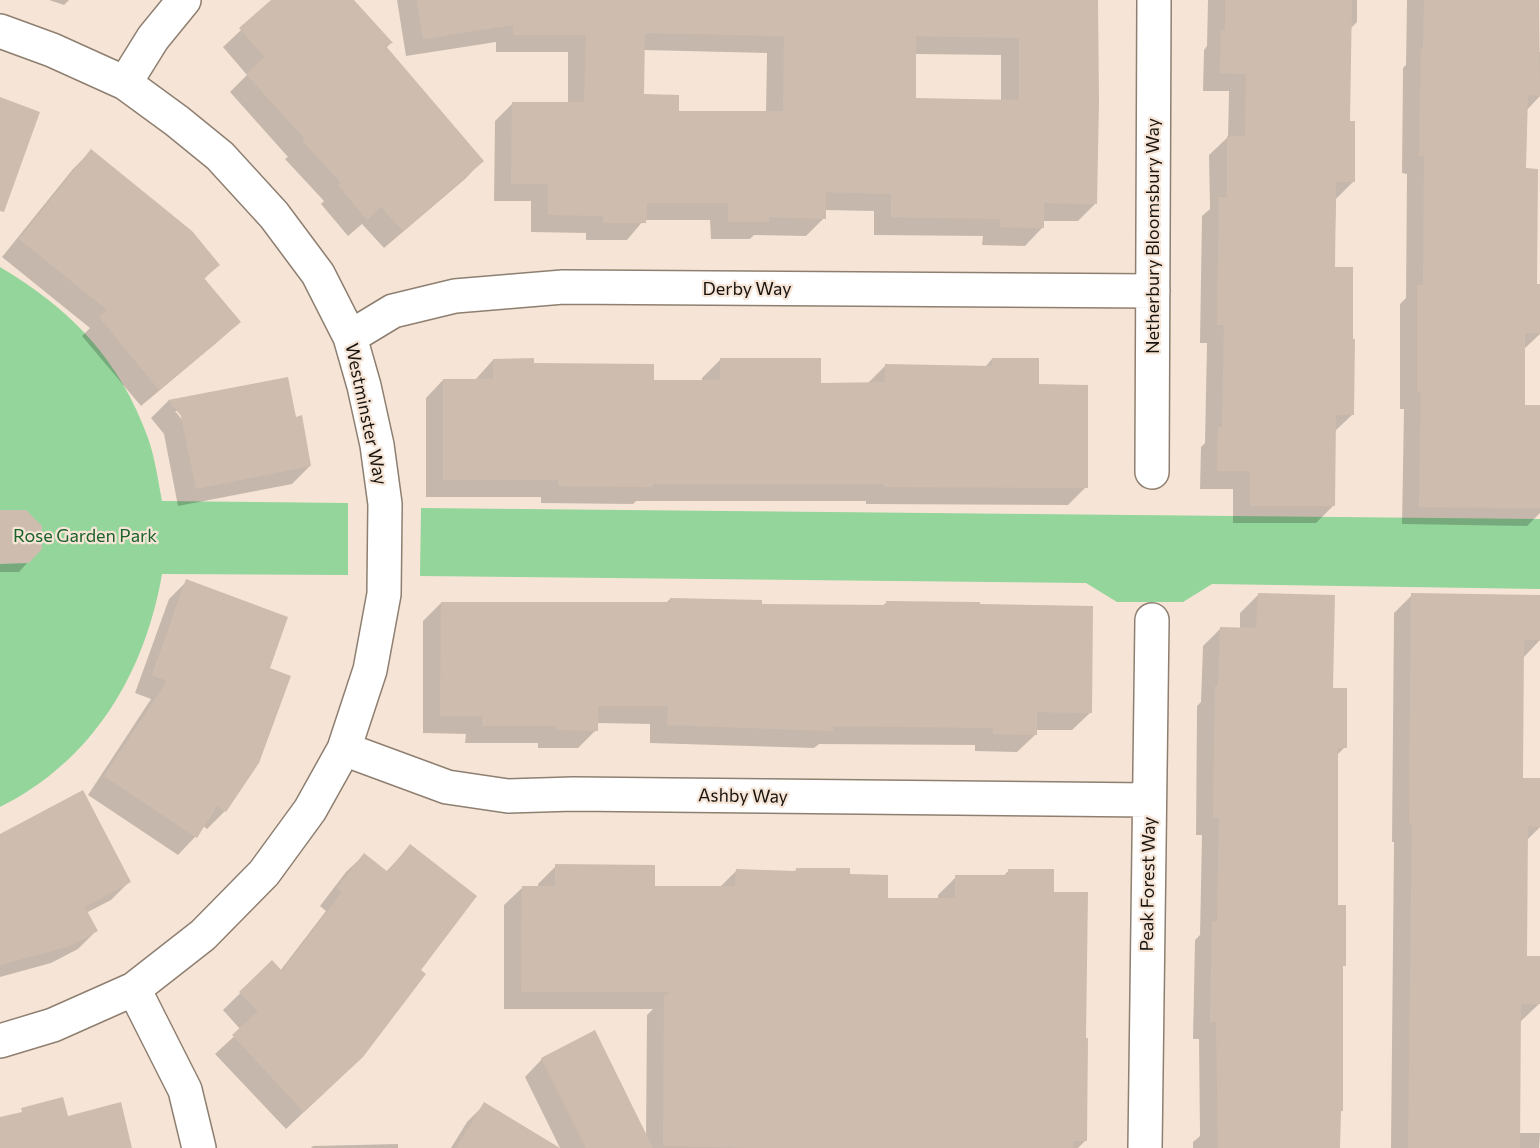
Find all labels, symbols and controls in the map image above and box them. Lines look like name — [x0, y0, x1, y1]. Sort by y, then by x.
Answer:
street label: Netherbury Bloomsbury Way — [1142, 118, 1164, 354]
street label: Derby Way — [702, 278, 792, 300]
street label: Westminster Way — [340, 341, 392, 487]
park label: Rose Garden Park — [13, 525, 157, 547]
street label: Ashby Way — [698, 784, 788, 808]
street label: Peak Forest Way — [1136, 816, 1160, 952]

